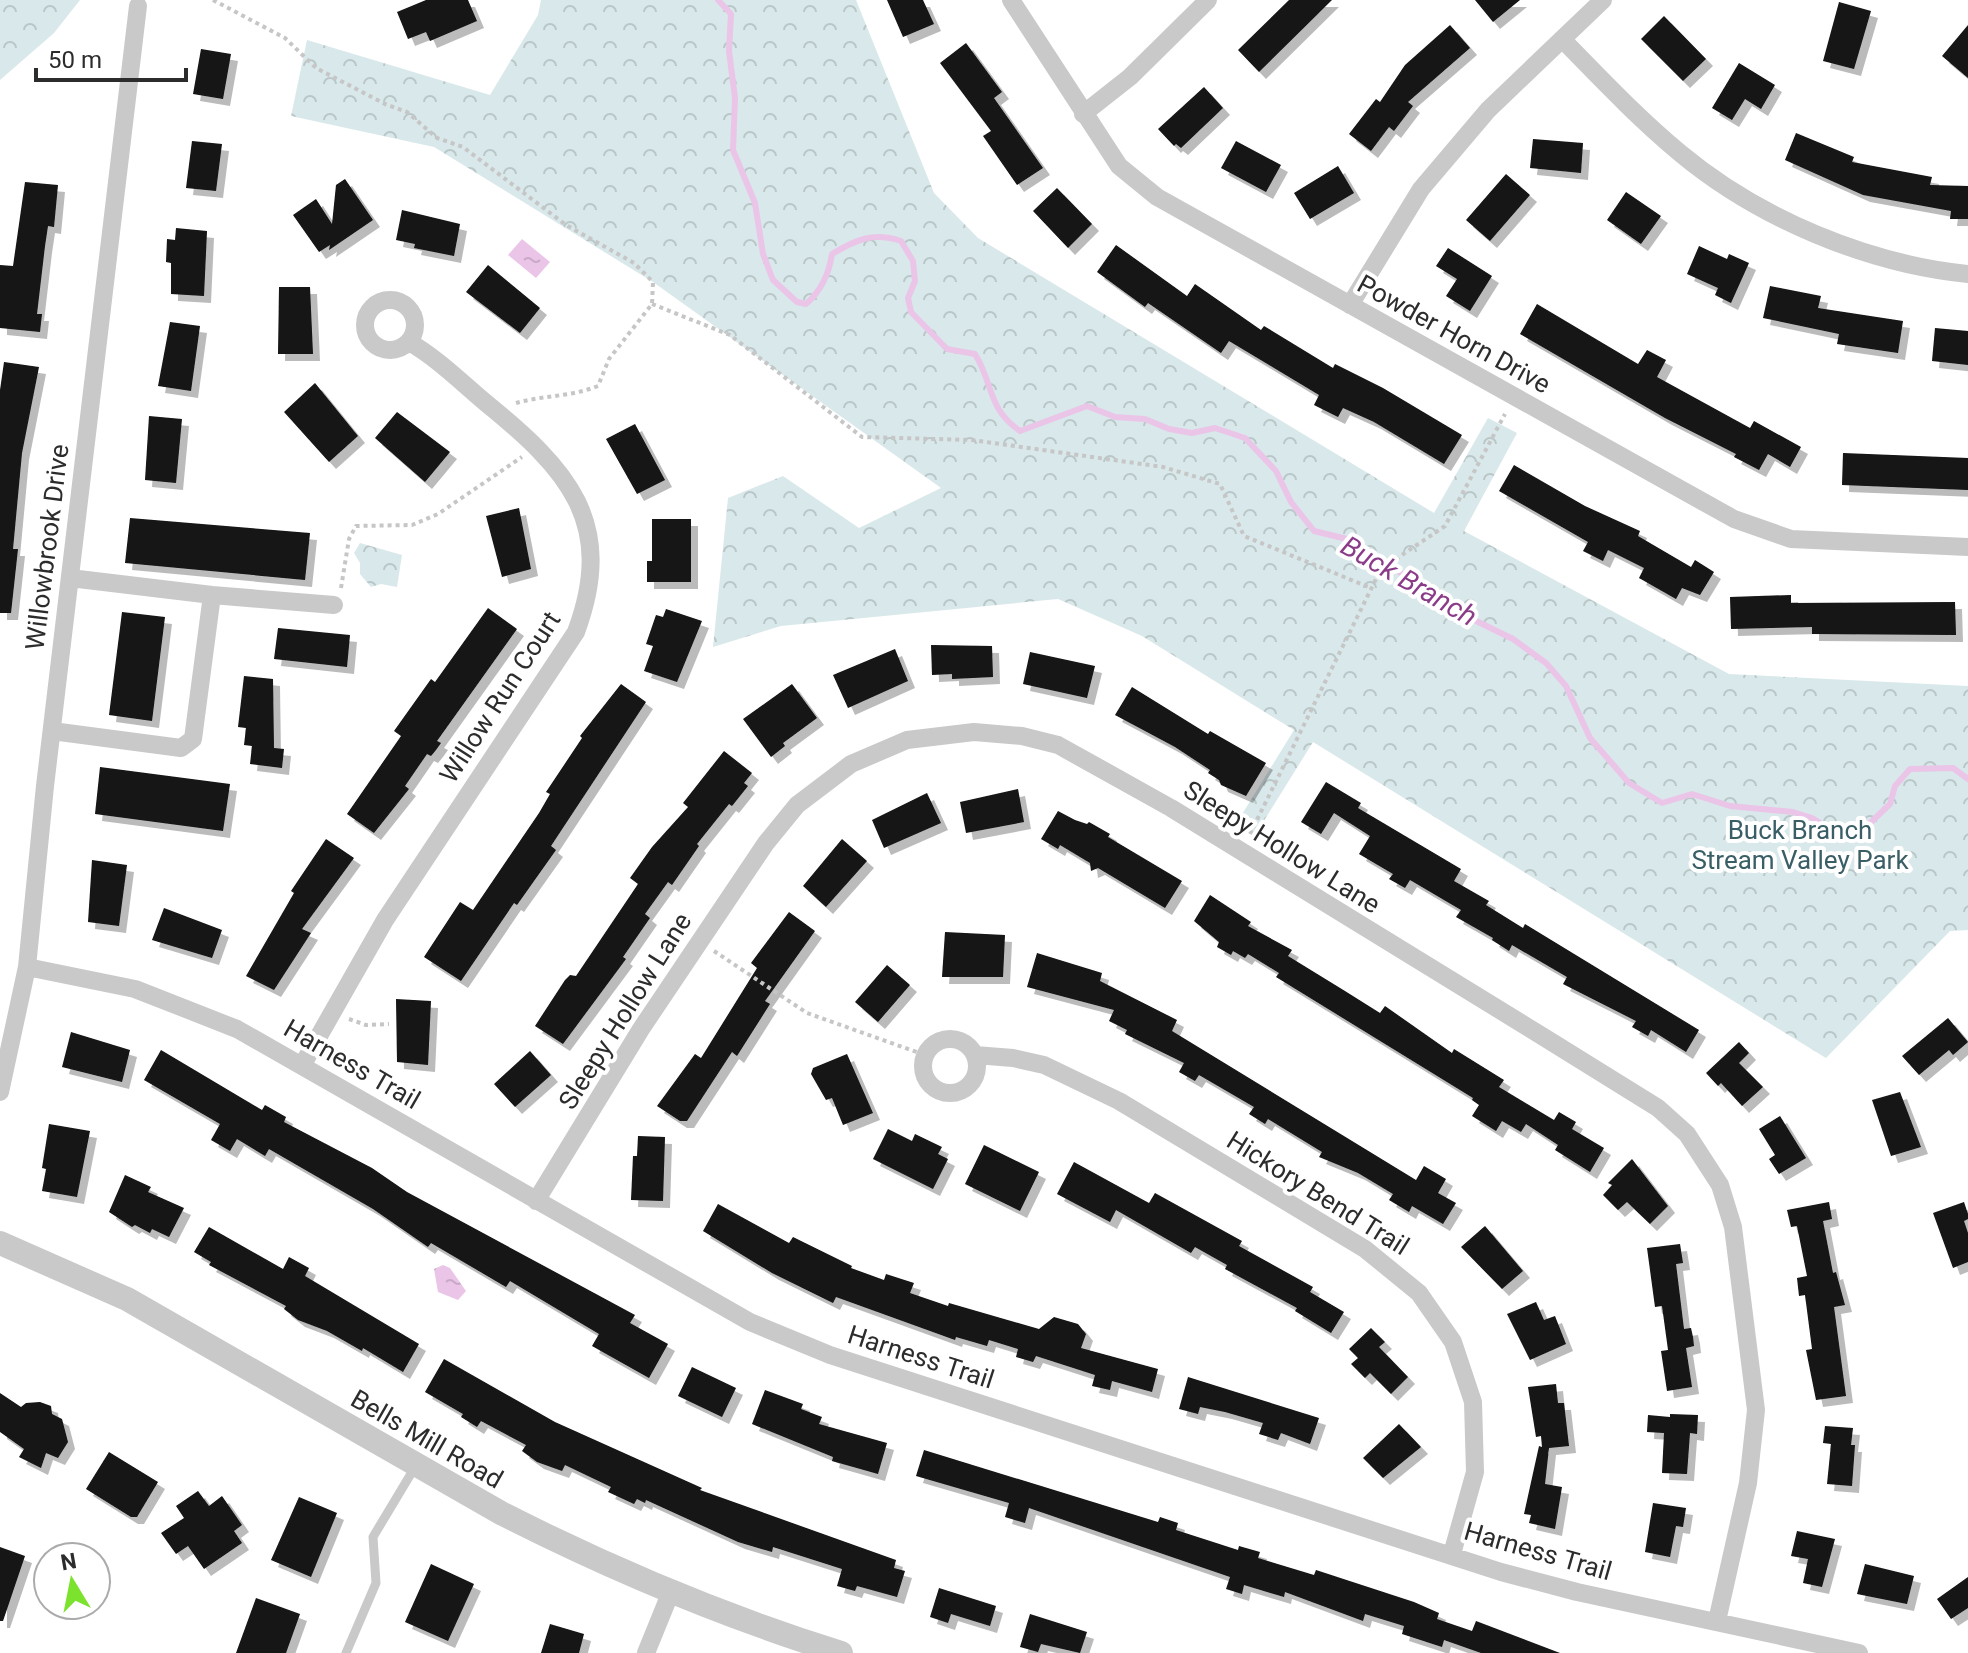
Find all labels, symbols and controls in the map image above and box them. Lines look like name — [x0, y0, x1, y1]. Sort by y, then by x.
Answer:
scale bar — [36, 32, 186, 82]
text: 50 m — [48, 46, 102, 74]
street label: Powder Horn Drive — [1352, 269, 1556, 399]
street label: Willowbrook Drive — [19, 442, 75, 652]
water label: Buck Branch — [1335, 529, 1483, 633]
street label: Willow Run Court — [433, 606, 567, 788]
street label: Sleepy Hollow Lane — [1178, 774, 1386, 920]
park label: Buck Branch Stream Valley Park — [1691, 815, 1909, 875]
street label: Sleepy Hollow Lane — [552, 907, 698, 1115]
street label: Harness Trail — [279, 1013, 425, 1115]
street label: Hickory Bend Trail — [1221, 1125, 1415, 1261]
street label: Harness Trail — [844, 1319, 998, 1395]
street label: Bells Mill Road — [346, 1383, 508, 1495]
street label: Harness Trail — [1461, 1516, 1615, 1586]
north arrow — [32, 1541, 112, 1621]
text: N — [59, 1548, 78, 1575]

